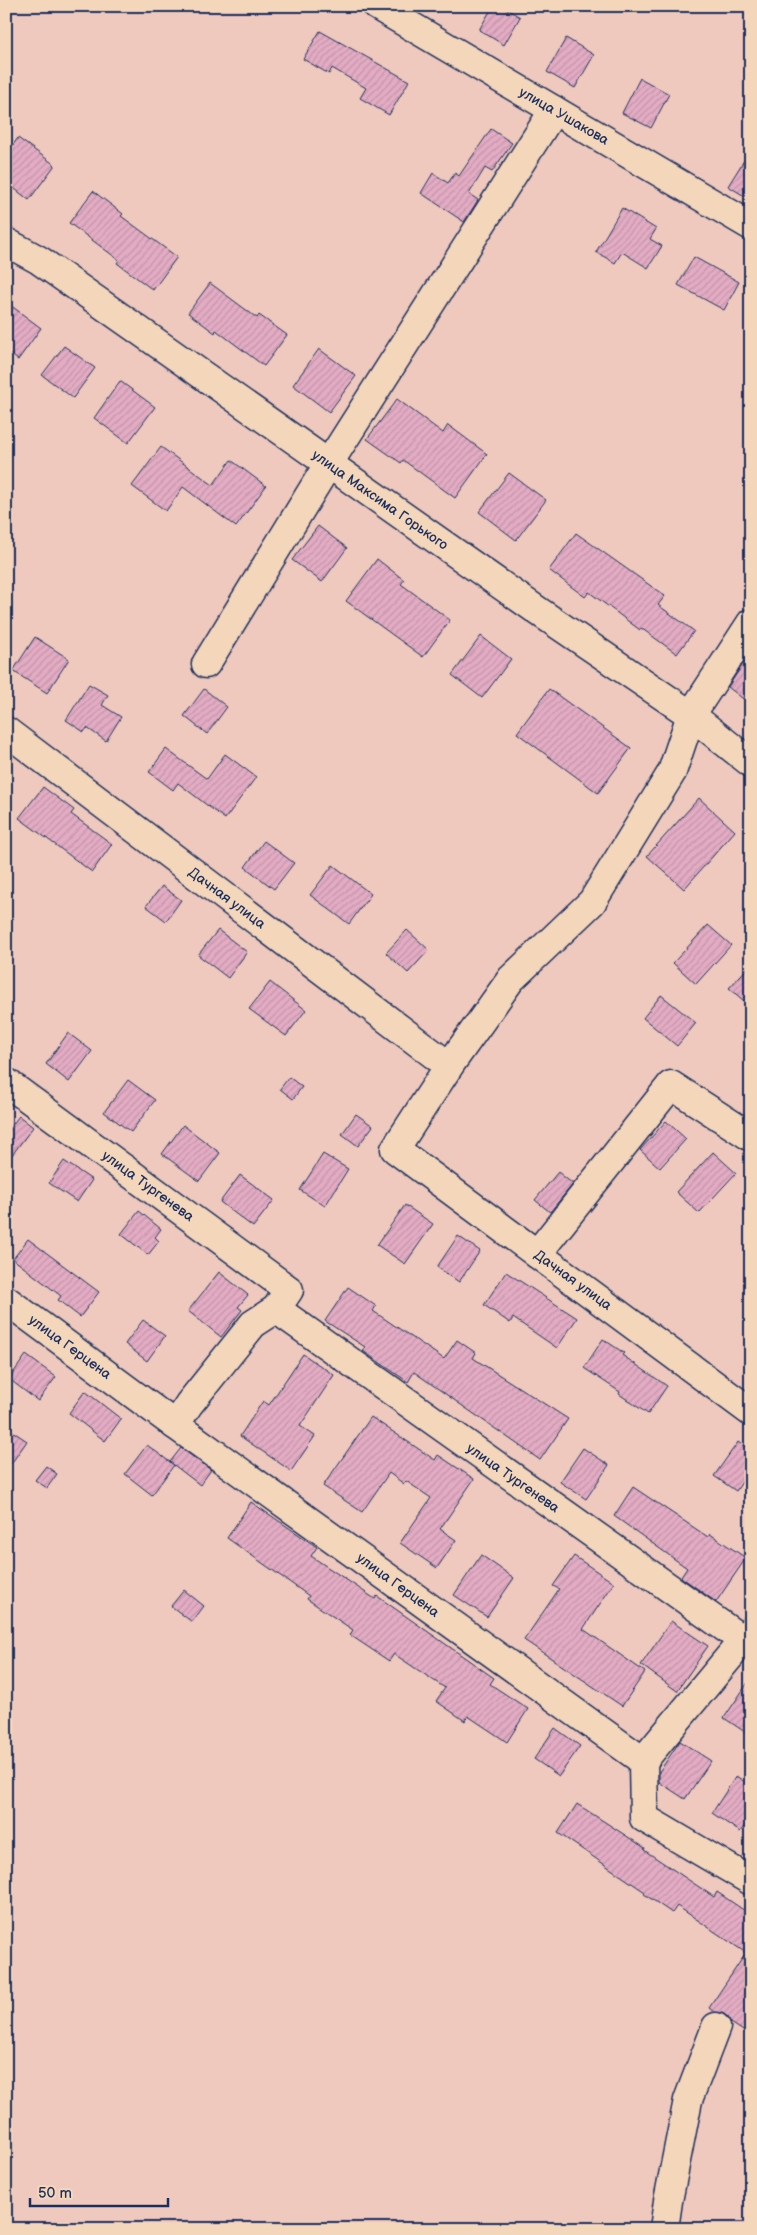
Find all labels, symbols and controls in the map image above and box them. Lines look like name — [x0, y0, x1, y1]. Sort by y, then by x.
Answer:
street label: улица Ушакова — [516, 83, 613, 149]
street label: улица Максима Горького — [309, 446, 451, 554]
street label: Дачная улица — [185, 864, 269, 933]
street label: улица Тургенева — [99, 1147, 198, 1226]
street label: Дачная улица — [531, 1246, 616, 1314]
street label: улица Герцена — [25, 1311, 115, 1383]
street label: улица Тургенева — [463, 1440, 563, 1517]
street label: улица Герцена — [353, 1549, 443, 1621]
scale bar — [30, 2175, 168, 2207]
text: 50 m — [38, 2184, 72, 2203]

